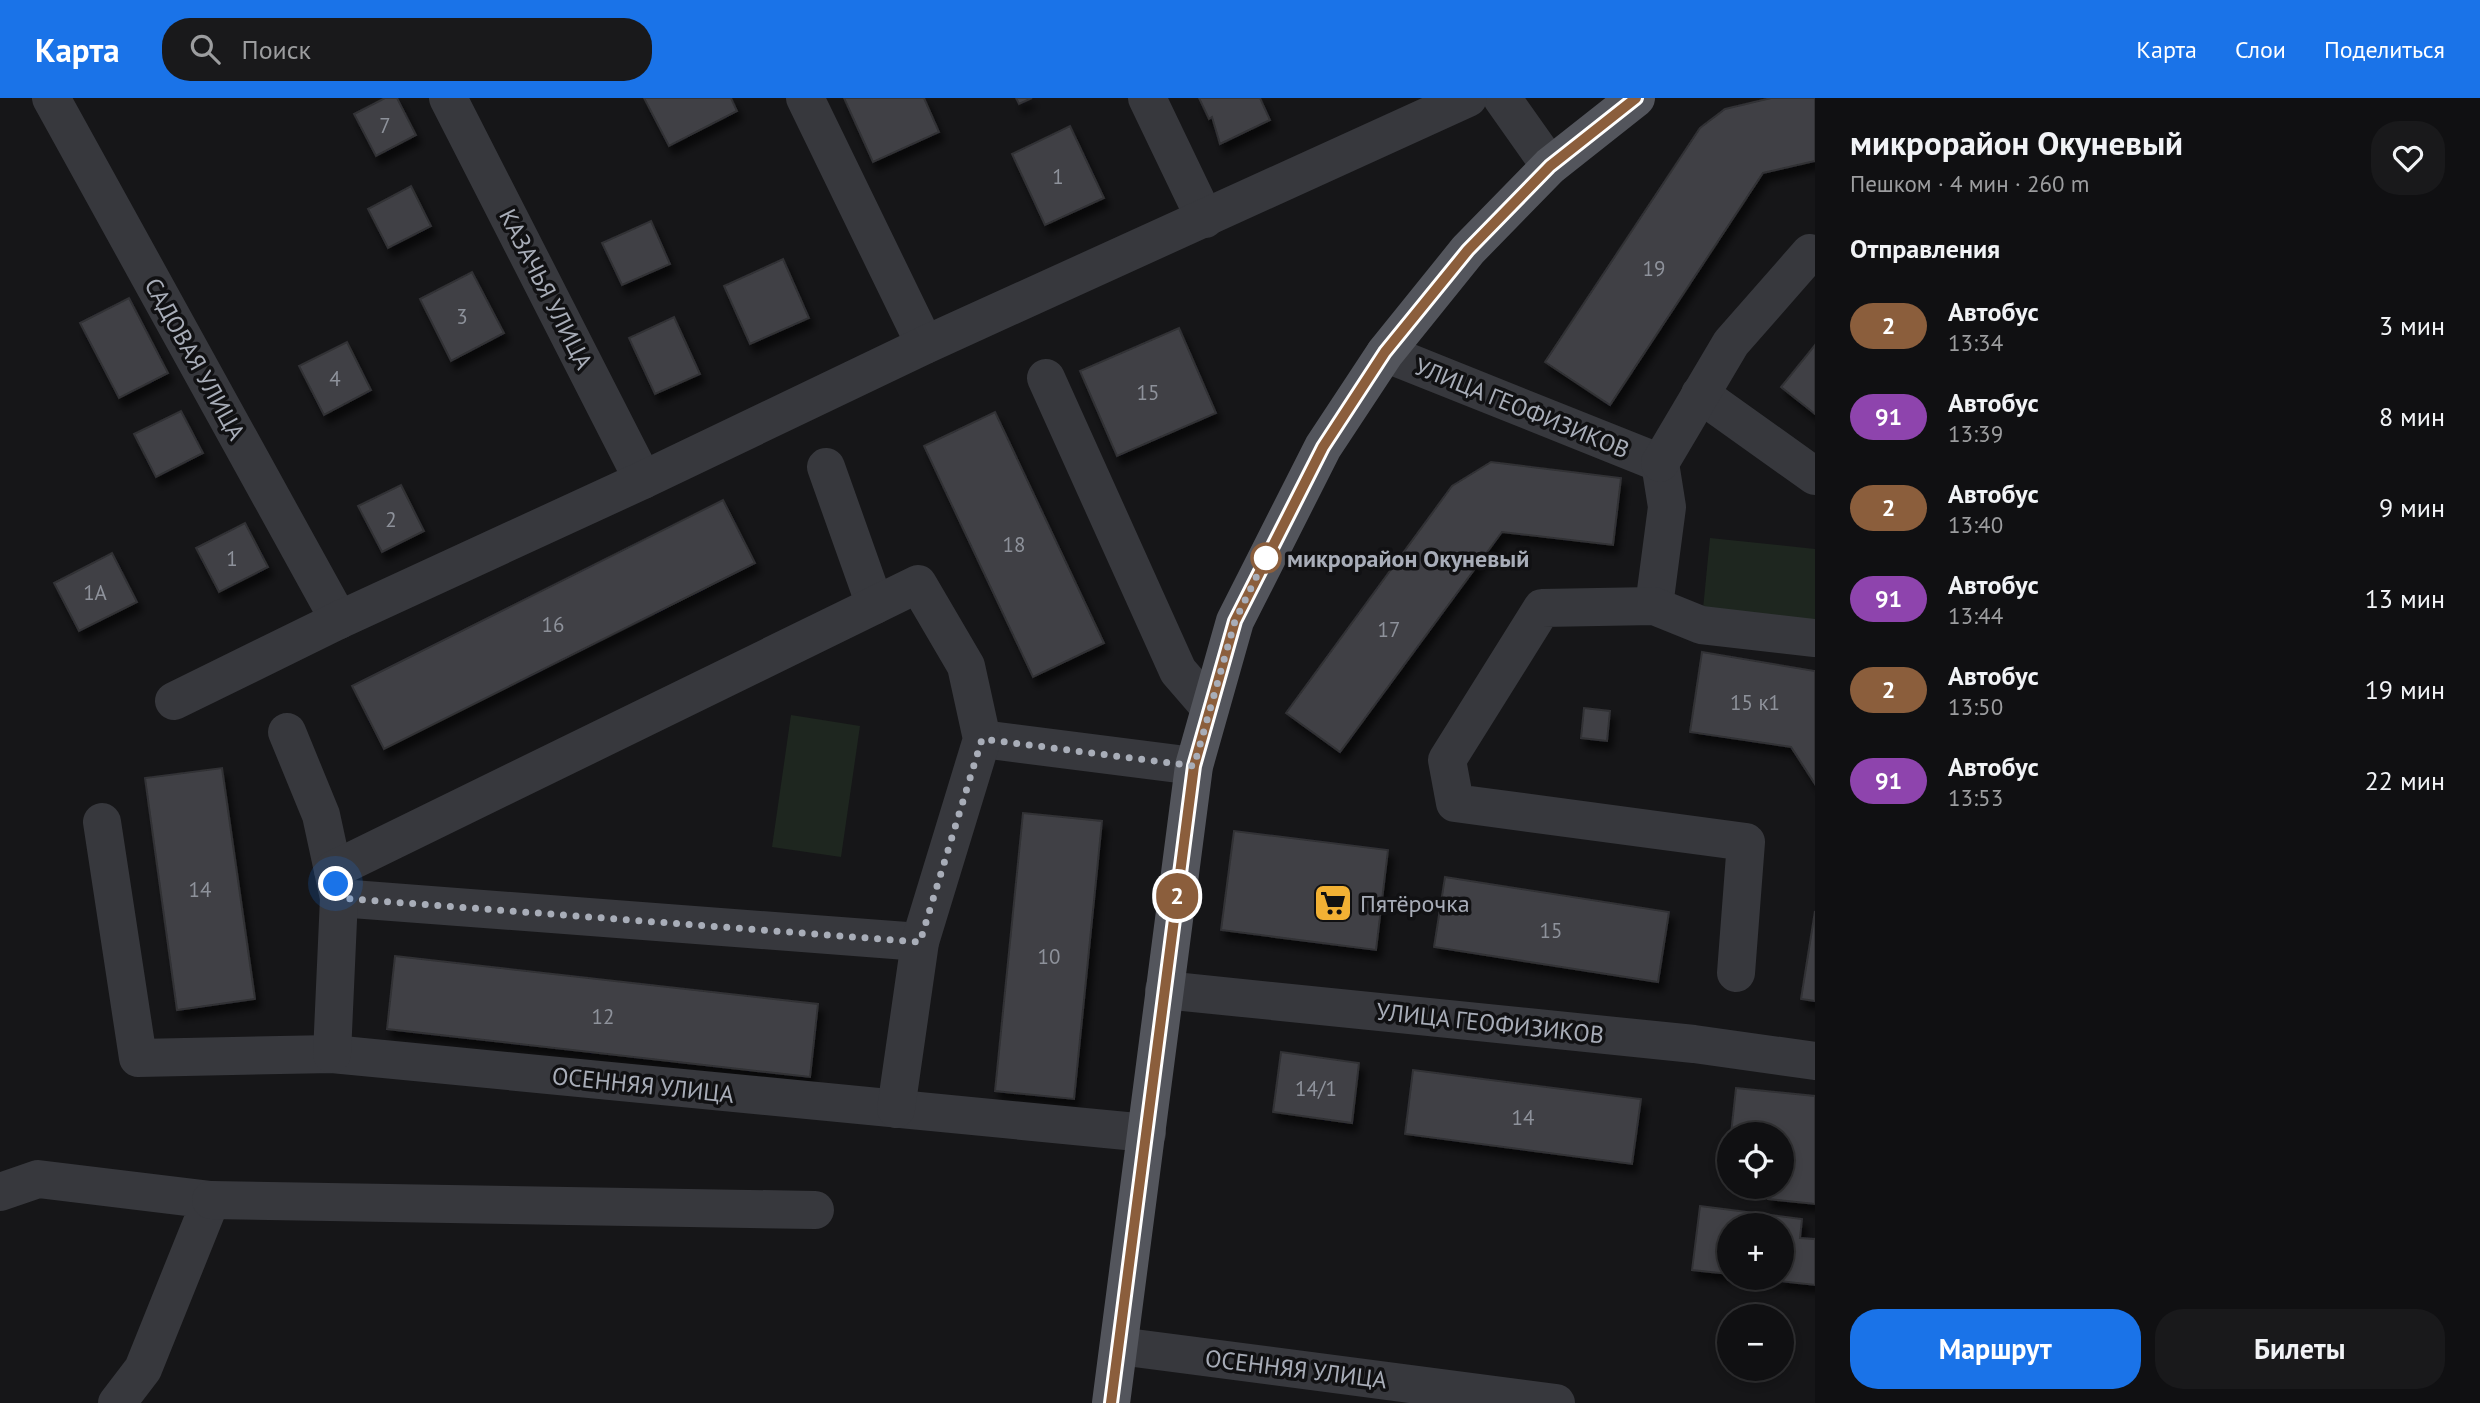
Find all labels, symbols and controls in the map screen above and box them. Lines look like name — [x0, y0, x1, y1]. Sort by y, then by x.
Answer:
search box — [162, 18, 652, 81]
text: Карта — [35, 28, 120, 71]
icon: search — [186, 30, 224, 68]
text: Поиск — [242, 33, 311, 66]
text: Карта — [2136, 34, 2197, 65]
text: Слои — [2235, 34, 2286, 65]
text: Поделиться — [2324, 34, 2445, 65]
house number: 7 — [379, 112, 391, 139]
text: микрорайон Окуневый — [1850, 121, 2183, 164]
button: heart — [2371, 121, 2445, 195]
house number: 1 — [1052, 163, 1064, 190]
text: Пешком · 4 мин · 260 m — [1850, 169, 2089, 198]
street label: КАЗАЧЬЯ УЛИЦА — [492, 204, 600, 374]
text: Отправления — [1850, 232, 2000, 265]
house number: 19 — [1643, 255, 1665, 282]
street label: САДОВАЯ УЛИЦА — [138, 272, 252, 446]
text: Автобус — [1948, 295, 2039, 328]
house number: 3 — [456, 303, 468, 330]
text: 3 мин — [2379, 309, 2445, 342]
text: 2 — [1882, 310, 1895, 341]
text: 13:34 — [1948, 328, 2003, 357]
street label: УЛИЦА ГЕОФИЗИКОВ — [1410, 351, 1634, 465]
house number: 4 — [329, 365, 341, 392]
house number: 15 — [1137, 379, 1159, 406]
text: Автобус — [1948, 386, 2039, 419]
text: 8 мин — [2379, 400, 2445, 433]
text: 91 — [1875, 401, 1902, 432]
text: 13:39 — [1948, 419, 2003, 448]
text: Автобус — [1948, 477, 2039, 510]
text: 9 мин — [2379, 491, 2445, 524]
text: 2 — [1882, 492, 1895, 523]
house number: 2 — [385, 506, 397, 533]
text: 13:40 — [1948, 510, 2003, 539]
house number: 18 — [1003, 531, 1025, 558]
marker: микрорайон Окуневый — [1251, 543, 1281, 573]
place label: микрорайон Окуневый — [1287, 543, 1529, 574]
house number: 1 — [226, 545, 238, 572]
text: Автобус — [1948, 568, 2039, 601]
house number: 1А — [83, 579, 108, 606]
text: 13 мин — [2365, 582, 2445, 615]
text: 91 — [1875, 583, 1902, 614]
text: 13:44 — [1948, 601, 2003, 630]
house number: 16 — [542, 611, 564, 638]
house number: 17 — [1378, 616, 1400, 643]
text: Автобус — [1948, 659, 2039, 692]
text: 19 мин — [2365, 673, 2445, 706]
text: 2 — [1882, 674, 1895, 705]
house number: 15 к1 — [1730, 689, 1780, 716]
text: 13:50 — [1948, 692, 2003, 721]
text: Автобус — [1948, 750, 2039, 783]
text: 22 мин — [2365, 764, 2445, 797]
text: 91 — [1875, 765, 1902, 796]
text: 13:53 — [1948, 783, 2003, 812]
your location — [318, 866, 353, 901]
line badge: 2 — [1154, 873, 1200, 919]
house number: 14 — [189, 876, 211, 903]
text: 2 — [1170, 880, 1184, 911]
supermarket icon: Пятёрочка — [1312, 882, 1354, 924]
place label: Пятёрочка — [1360, 888, 1470, 919]
house number: 15 — [1540, 917, 1562, 944]
house number: 10 — [1038, 943, 1060, 970]
street label: УЛИЦА ГЕОФИЗИКОВ — [1375, 996, 1605, 1050]
house number: 12 — [592, 1003, 614, 1030]
street label: ОСЕННЯЯ УЛИЦА — [551, 1060, 735, 1110]
house number: 14/1 — [1295, 1075, 1337, 1102]
house number: 14 — [1512, 1104, 1534, 1131]
map controls — [1717, 1122, 1794, 1381]
button: locate — [1717, 1122, 1794, 1199]
button: + — [1717, 1213, 1794, 1290]
button: − — [1717, 1304, 1794, 1381]
button: Маршрут — [1850, 1309, 2141, 1389]
button: Билеты — [2155, 1309, 2445, 1389]
street label: ОСЕННЯЯ УЛИЦА — [1203, 1342, 1389, 1396]

